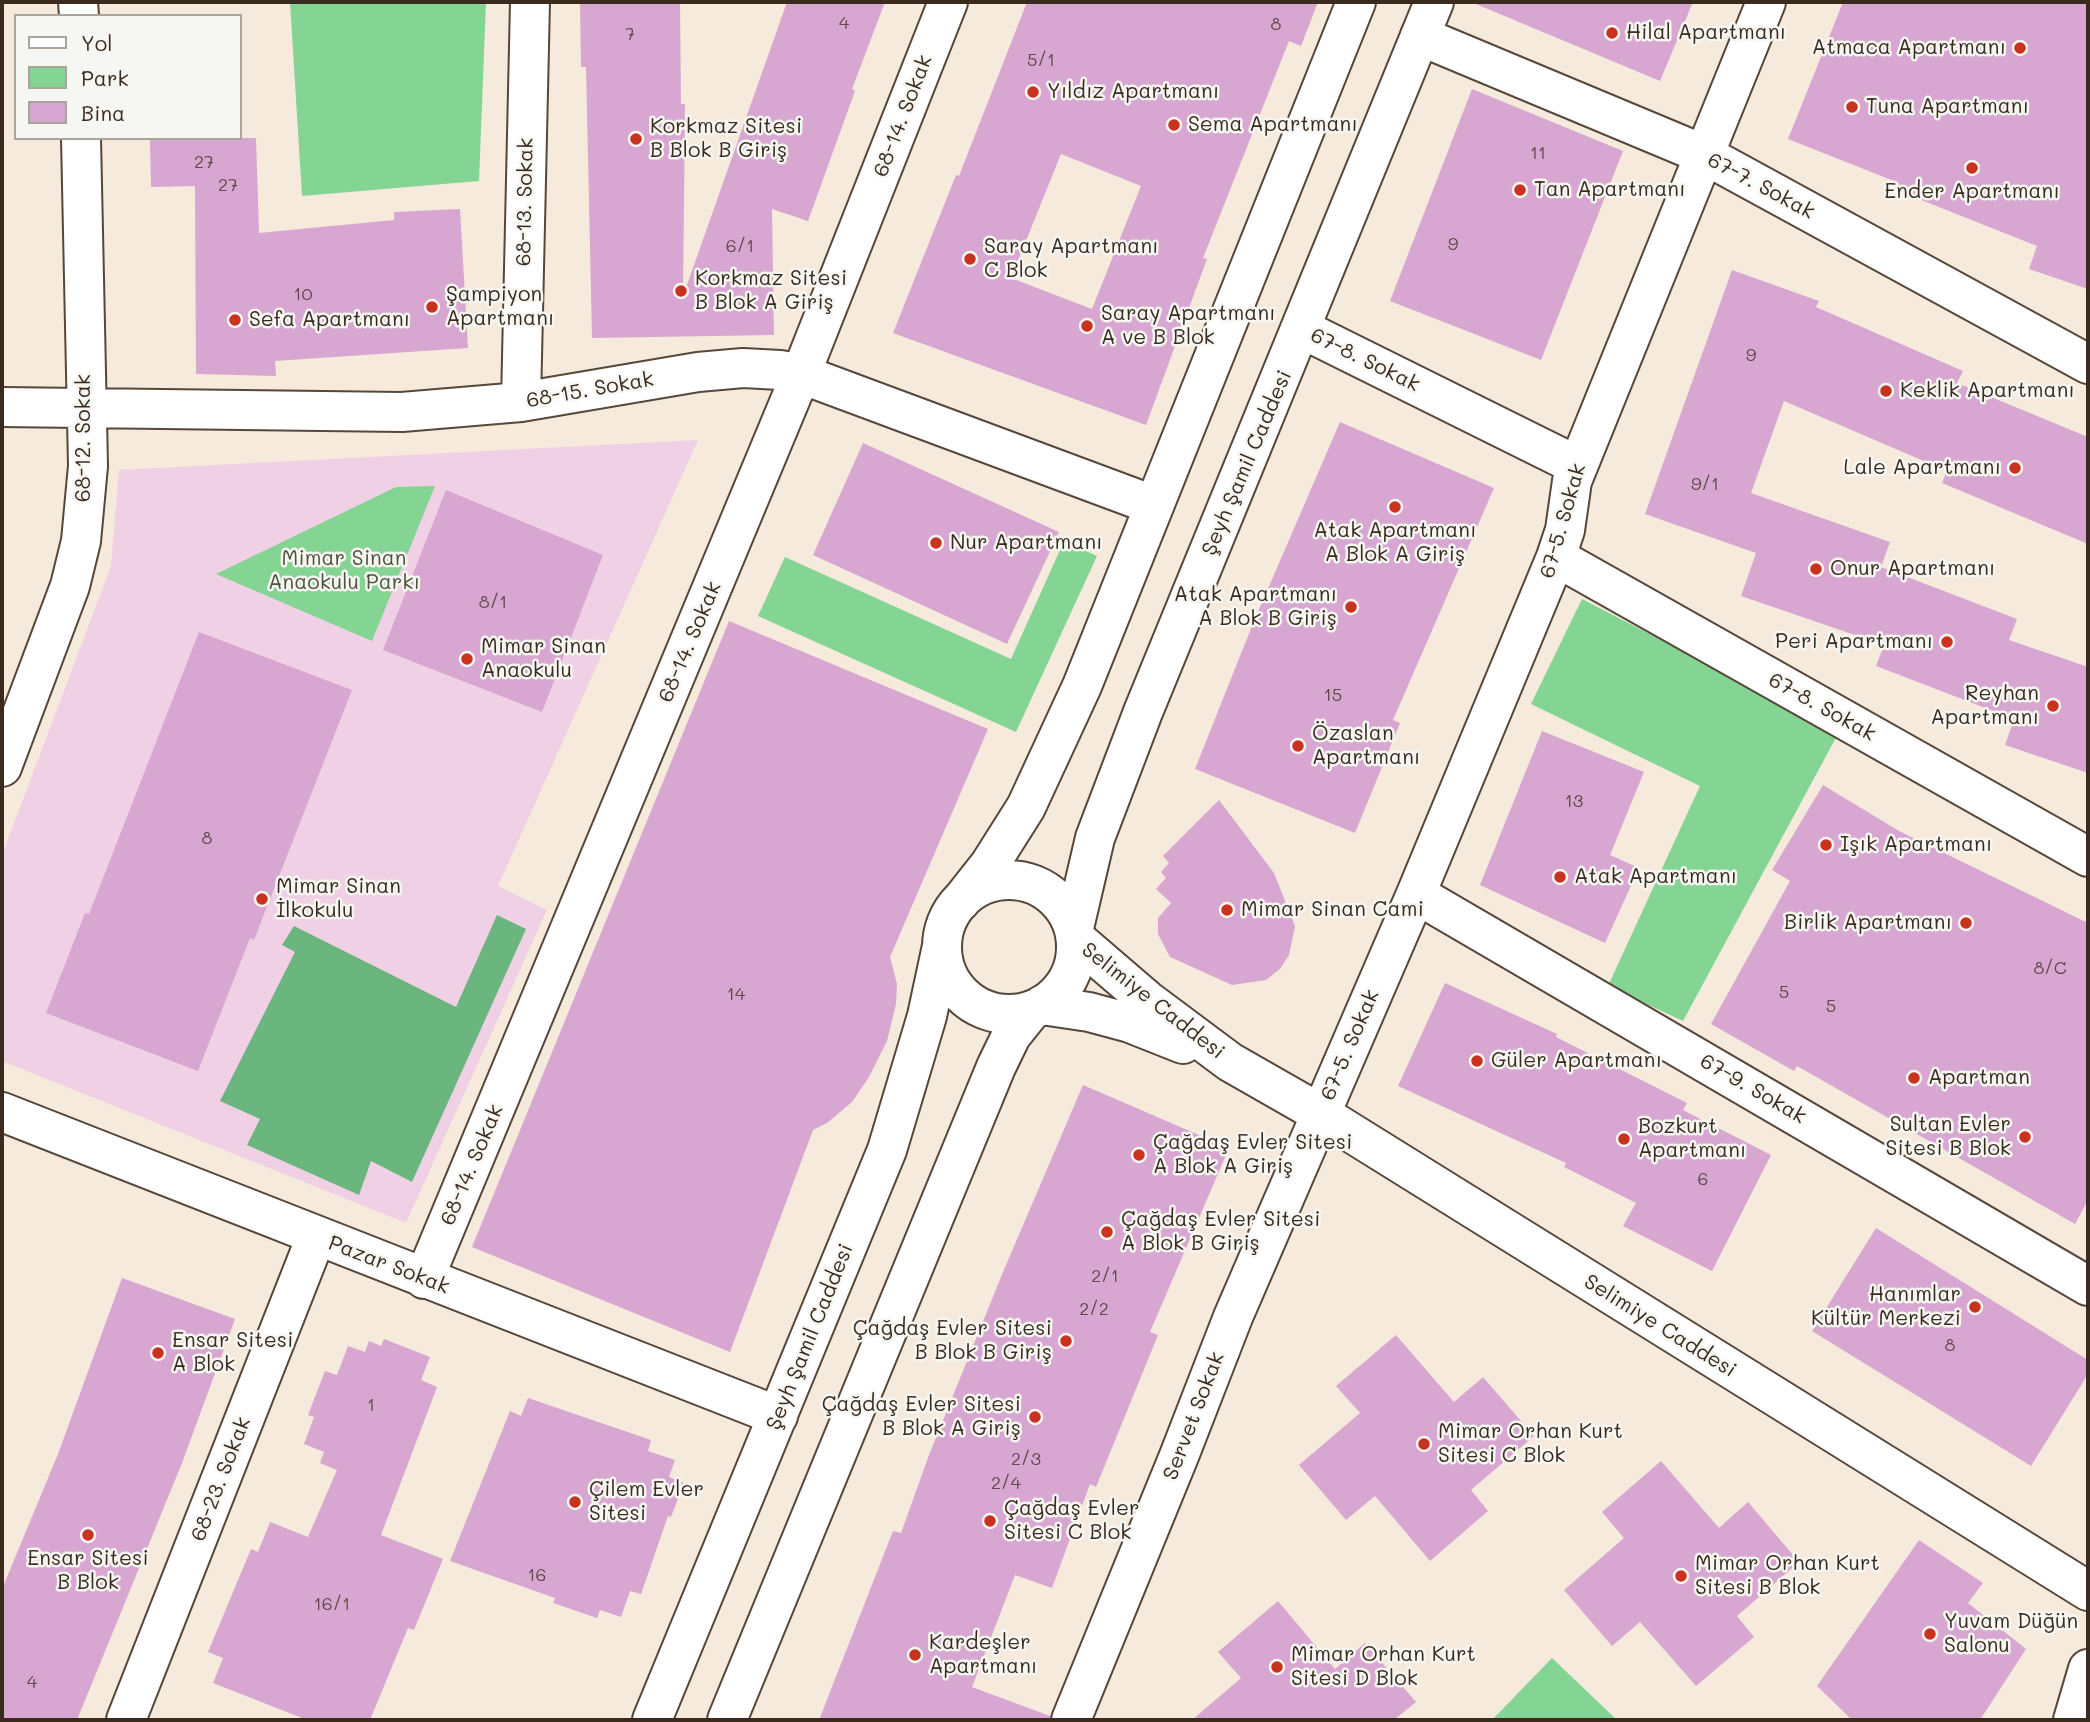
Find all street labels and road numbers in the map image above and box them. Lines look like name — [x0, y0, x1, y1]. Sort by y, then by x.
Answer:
street label: 68-14. Sokak — [868, 51, 938, 181]
street label: 68-13. Sokak — [511, 138, 539, 266]
street label: 67-7. Sokak — [1703, 147, 1819, 225]
street label: 67-8. Sokak — [1306, 323, 1424, 397]
street label: 68-15. Sokak — [525, 366, 655, 414]
street label: Şeyh Şamil Caddesi — [1197, 367, 1297, 559]
street label: 68-12. Sokak — [71, 374, 97, 502]
street label: 67-5. Sokak — [1535, 461, 1591, 581]
street label: 68-14. Sokak — [653, 578, 727, 706]
street label: 67-8. Sokak — [1764, 667, 1880, 747]
street label: Selimiye Caddesi — [1076, 937, 1230, 1065]
street label: 67-5. Sokak — [1315, 986, 1385, 1104]
street label: 67-9. Sokak — [1696, 1049, 1810, 1129]
street label: 68-14. Sokak — [435, 1101, 509, 1229]
street label: Pazar Sokak — [325, 1230, 453, 1300]
street label: Şeyh Şamil Caddesi — [761, 1240, 859, 1434]
street label: Selimiye Caddesi — [1579, 1269, 1741, 1383]
street label: Servet Sokak — [1158, 1348, 1230, 1484]
street label: 68-23. Sokak — [186, 1413, 256, 1545]

